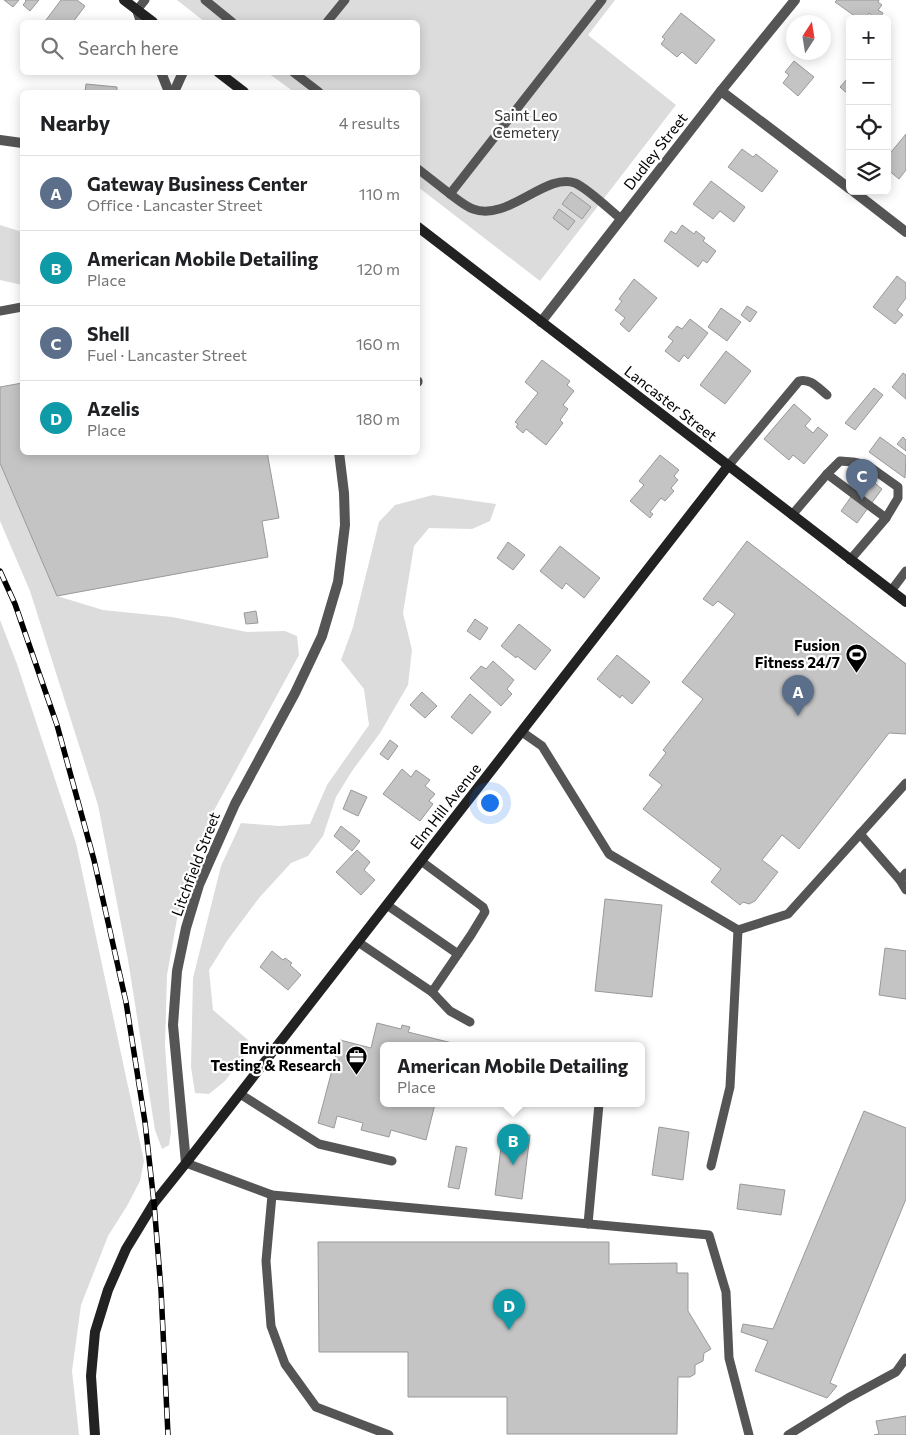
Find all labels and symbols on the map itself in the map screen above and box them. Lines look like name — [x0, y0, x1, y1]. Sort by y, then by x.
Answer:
north arrow — [786, 15, 831, 60]
park label: Saint Leo Cemetery — [493, 106, 560, 141]
street label: Dudley Street — [619, 109, 691, 193]
street label: Lancaster Street — [621, 361, 721, 445]
pin: C — [846, 459, 878, 500]
place label: Fusion Fitness 24/7 — [755, 636, 840, 671]
sports icon: Fusion Fitness 24/7 — [844, 642, 868, 673]
pin: A — [782, 675, 814, 716]
street label: Elm Hill Avenue — [406, 759, 484, 853]
your location — [477, 790, 503, 816]
street label: Litchfield Street — [167, 809, 223, 919]
place label: Environmental Testing & Research — [211, 1039, 341, 1074]
office icon: Environmental Testing & Research — [345, 1045, 369, 1076]
pin: B — [497, 1124, 529, 1165]
pin: D — [493, 1289, 525, 1330]

